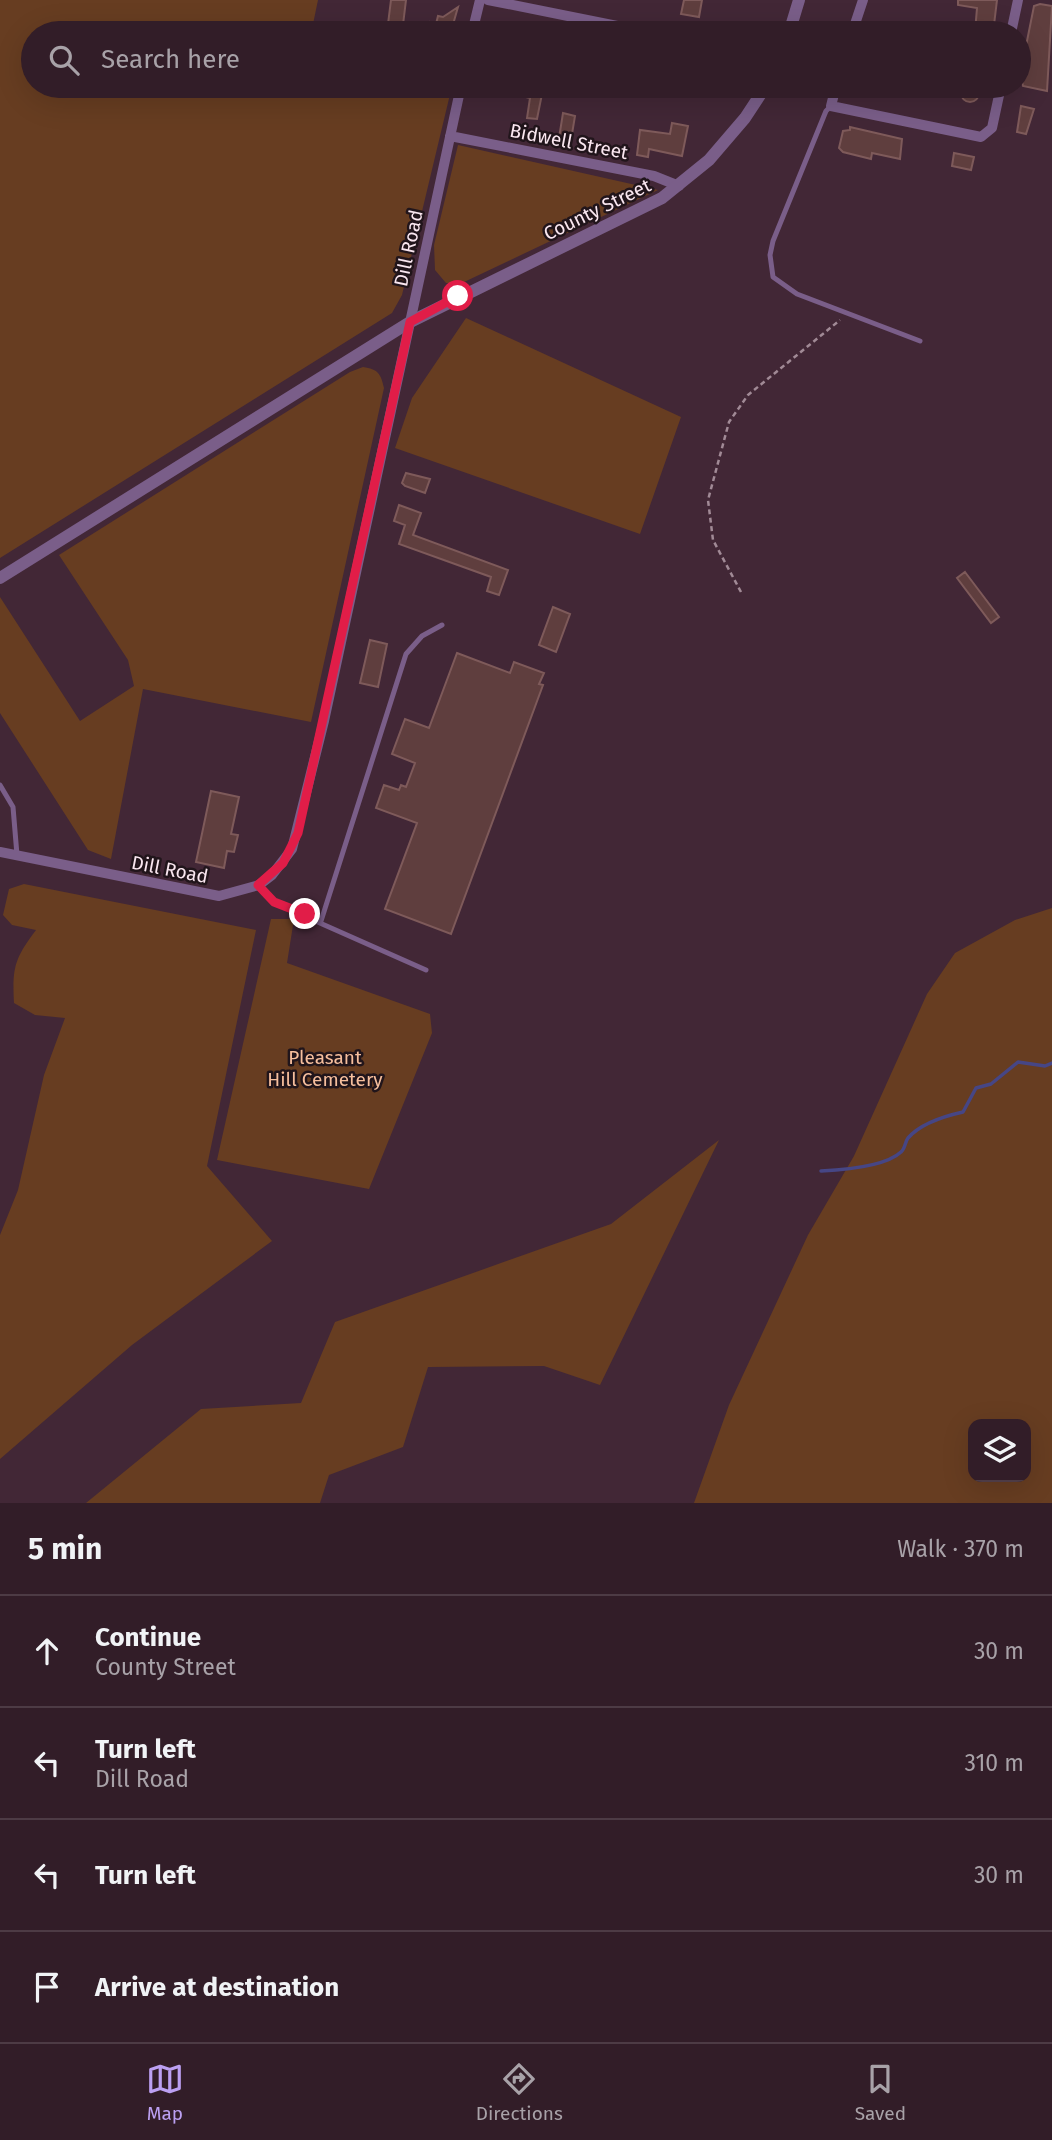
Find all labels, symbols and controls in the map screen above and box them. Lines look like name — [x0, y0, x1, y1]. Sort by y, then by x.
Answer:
search box — [21, 21, 1031, 98]
icon: search — [45, 41, 83, 79]
text: Search here — [101, 44, 240, 75]
street label: Bidwell Street — [508, 119, 630, 164]
street label: County Street — [540, 174, 655, 245]
street label: Dill Road — [389, 208, 428, 288]
route start — [442, 280, 473, 311]
street label: Dill Road — [130, 851, 210, 888]
route end — [289, 898, 320, 929]
park label: Pleasant Hill Cemetery — [267, 1046, 383, 1091]
map controls — [968, 1419, 1031, 1482]
button: layers — [968, 1419, 1031, 1482]
text: 5 min — [28, 1531, 102, 1567]
text: Walk · 370 m — [897, 1535, 1024, 1563]
text: Continue — [95, 1622, 201, 1653]
icon: ahead — [28, 1632, 66, 1670]
text: 30 m — [974, 1637, 1024, 1665]
text: County Street — [95, 1653, 236, 1681]
text: Turn left — [95, 1734, 196, 1765]
icon: left — [28, 1744, 66, 1782]
text: 310 m — [964, 1749, 1024, 1777]
text: Dill Road — [95, 1765, 189, 1793]
icon: left — [28, 1856, 66, 1894]
text: Turn left — [95, 1860, 196, 1891]
text: 30 m — [974, 1861, 1024, 1889]
icon: arrive — [28, 1968, 66, 2006]
text: Arrive at destination — [95, 1972, 339, 2003]
tab: Map — [146, 2060, 184, 2125]
tab: Directions — [476, 2060, 563, 2125]
tab: Saved — [855, 2060, 906, 2125]

